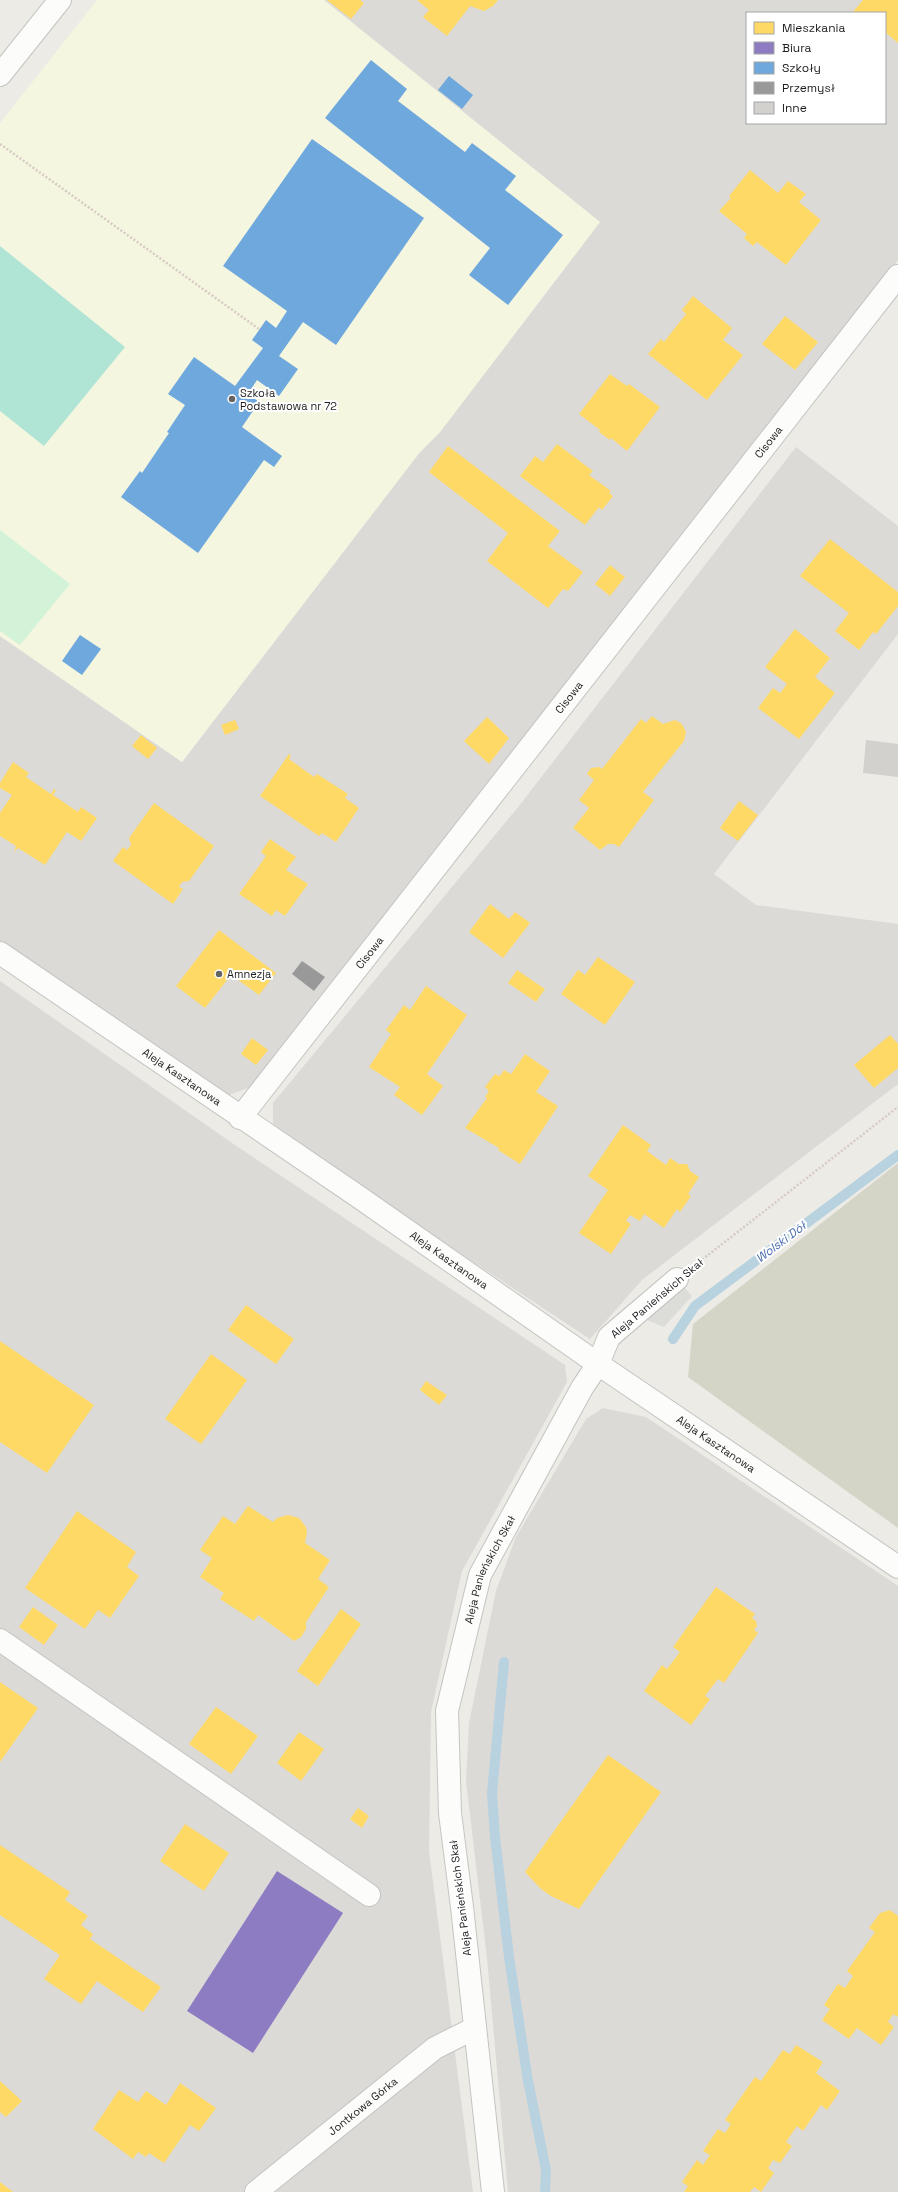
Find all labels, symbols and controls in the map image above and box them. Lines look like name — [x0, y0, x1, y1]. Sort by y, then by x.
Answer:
legend — [746, 12, 886, 124]
text: Mieszkania — [782, 20, 846, 36]
text: Biura — [782, 40, 812, 56]
text: Szkoły — [782, 60, 821, 76]
text: Przemysł — [782, 80, 836, 96]
text: Inne — [782, 100, 807, 116]
place label: Szkoła Podstawowa nr 72 — [240, 386, 337, 413]
marker: Szkoła Podstawowa nr 72 — [227, 394, 237, 404]
street label: Cisowa — [751, 422, 786, 461]
street label: Cisowa — [552, 678, 586, 716]
street label: Cisowa — [352, 933, 387, 972]
place label: Amnezja — [227, 967, 272, 981]
marker: Amnezja — [214, 969, 224, 979]
street label: Aleja Kasztanowa — [140, 1045, 225, 1109]
water label: Wolski Dół — [753, 1217, 811, 1266]
street label: Aleja Kasztanowa — [407, 1228, 492, 1293]
street label: Aleja Panieńskich Skał — [608, 1255, 706, 1341]
street label: Aleja Kasztanowa — [674, 1412, 759, 1476]
street label: Aleja Panieńskich Skał — [461, 1513, 518, 1625]
street label: Aleja Panieńskich Skał — [446, 1839, 474, 1957]
street label: Jontkowa Górka — [325, 2074, 401, 2138]

